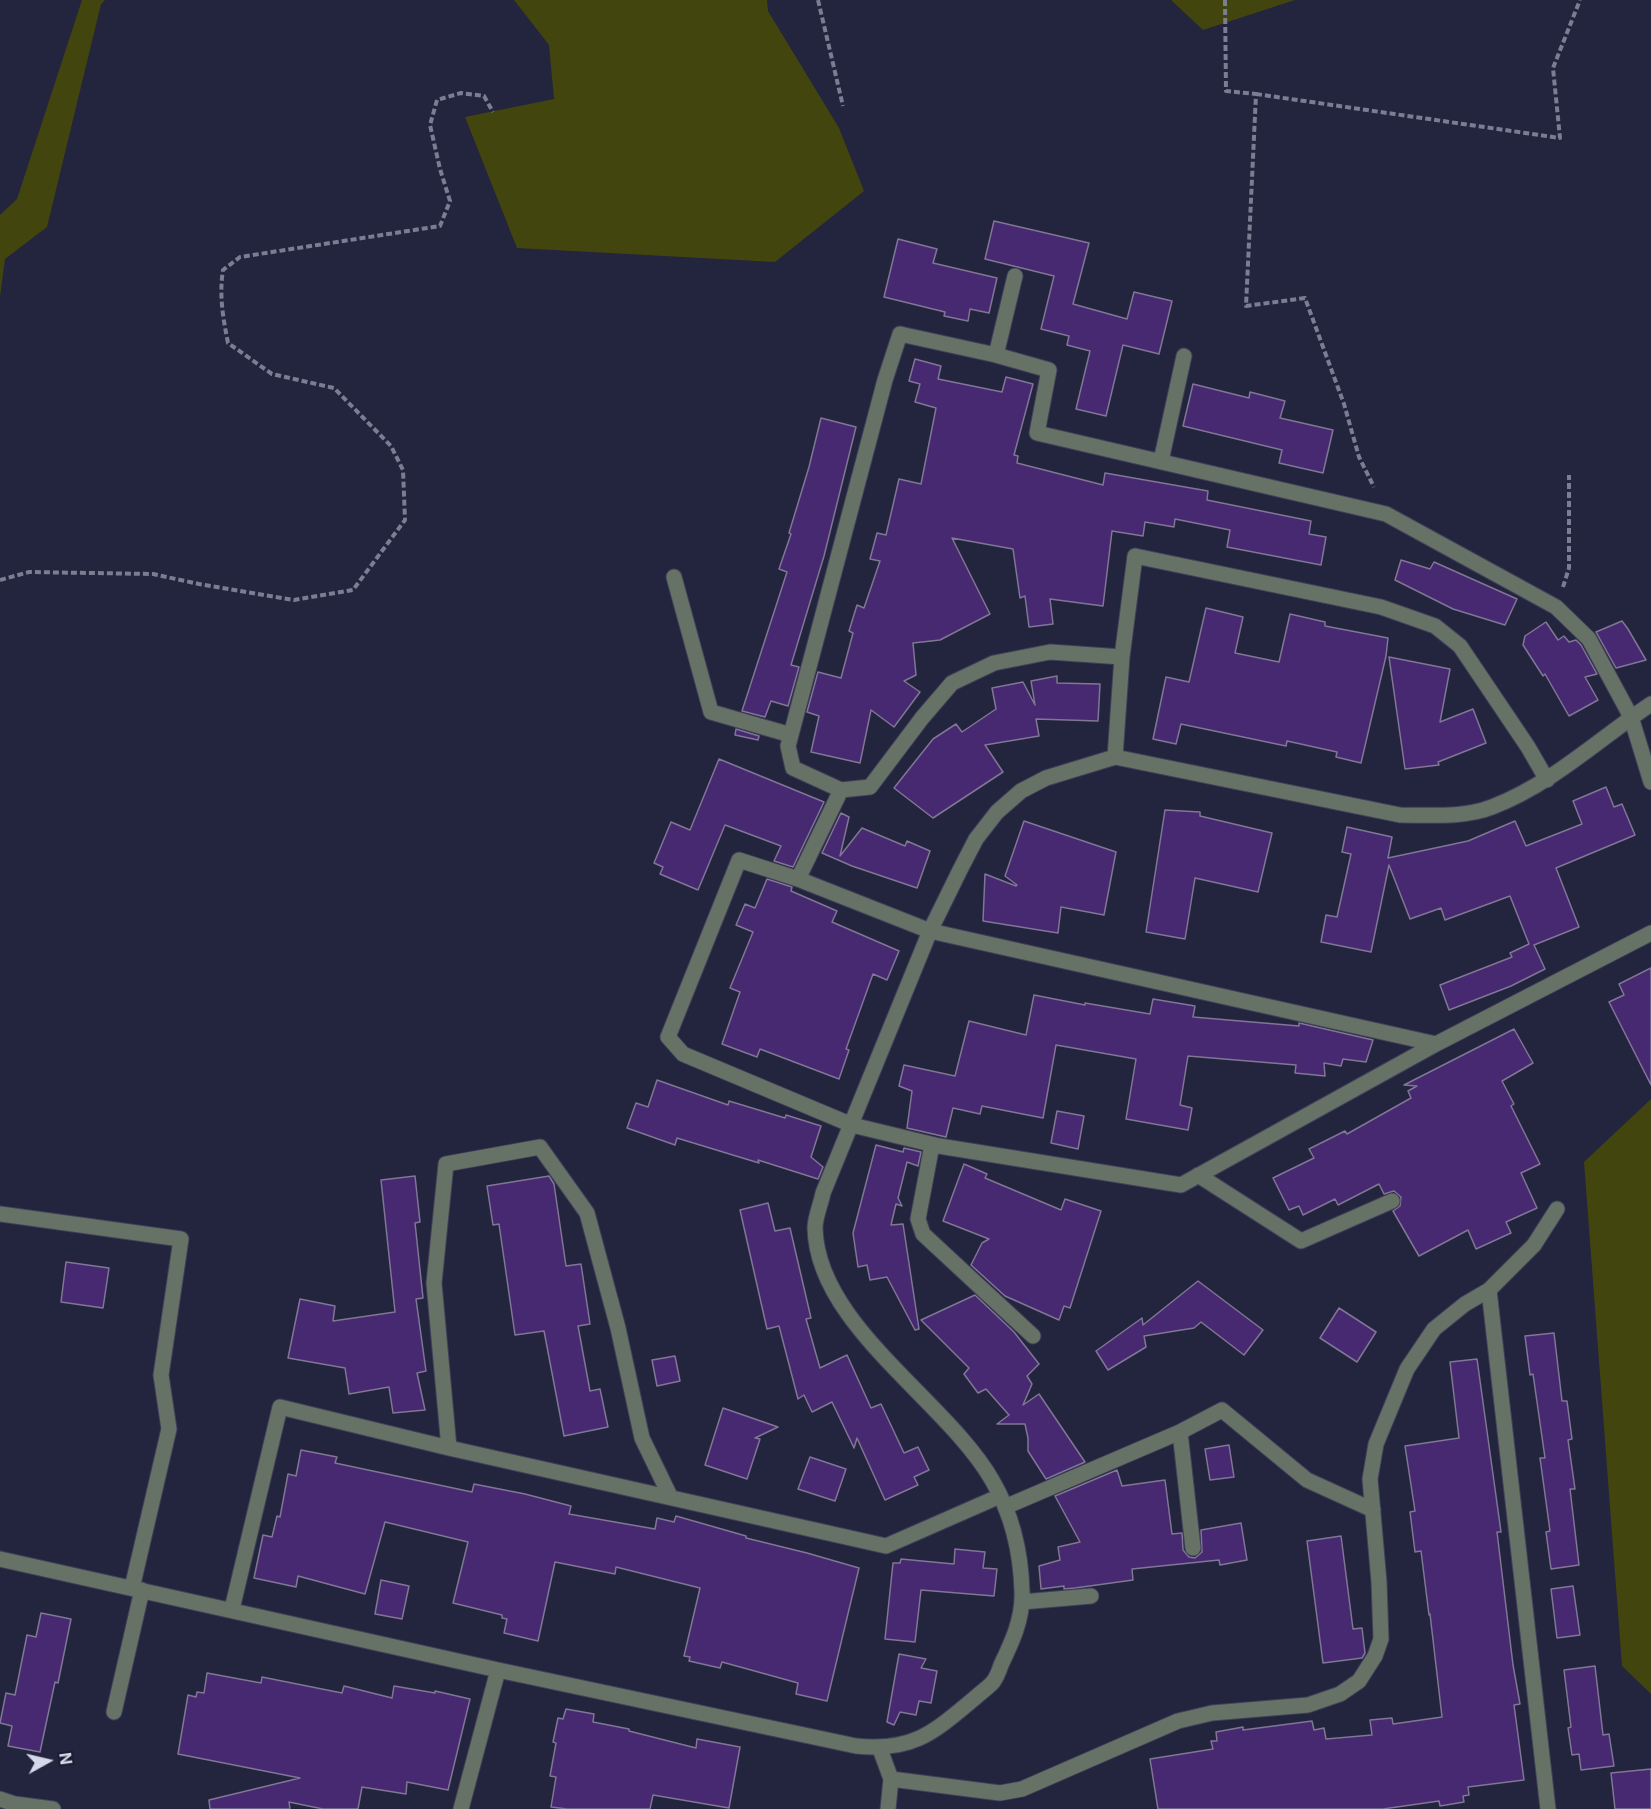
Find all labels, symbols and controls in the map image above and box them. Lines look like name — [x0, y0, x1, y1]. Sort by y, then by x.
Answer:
north arrow — [18, 1731, 78, 1791]
text: N — [55, 1751, 77, 1766]

